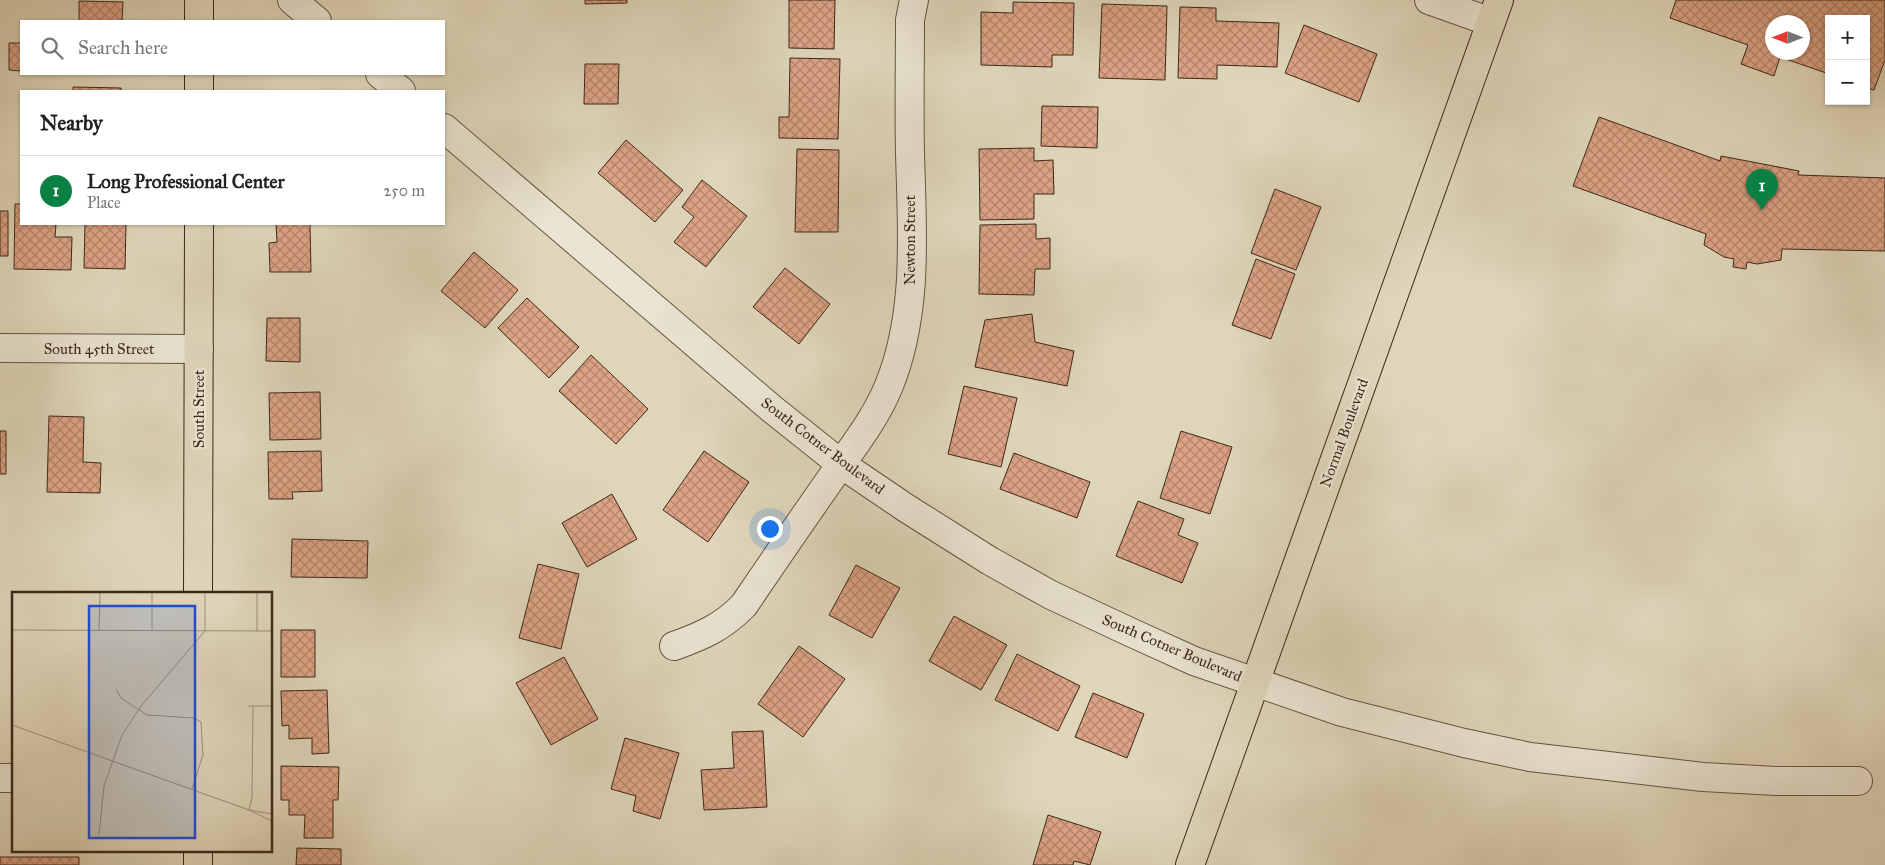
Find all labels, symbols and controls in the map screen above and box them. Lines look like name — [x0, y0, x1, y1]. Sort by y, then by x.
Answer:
north arrow — [1765, 15, 1810, 60]
map controls — [1825, 15, 1870, 105]
button: + — [1825, 15, 1870, 60]
search box — [20, 20, 445, 75]
icon: search — [38, 34, 66, 62]
text: Search here — [78, 36, 168, 59]
button: − — [1825, 60, 1870, 105]
text: Nearby — [40, 110, 103, 136]
pin: 1 — [1746, 169, 1778, 210]
text: Long Professional Center — [87, 170, 285, 193]
text: 1 — [53, 181, 59, 200]
text: 250 m — [384, 181, 425, 200]
text: Place — [87, 193, 121, 212]
street label: Newton Street — [901, 194, 919, 285]
street label: South 45th Street — [44, 340, 155, 358]
street label: South Street — [190, 369, 208, 448]
street label: Normal Boulevard — [1316, 376, 1372, 490]
street label: South Cotner Boulevard — [758, 394, 889, 499]
your location — [757, 516, 783, 542]
inset map — [12, 592, 272, 852]
street label: South Cotner Boulevard — [1099, 610, 1245, 686]

